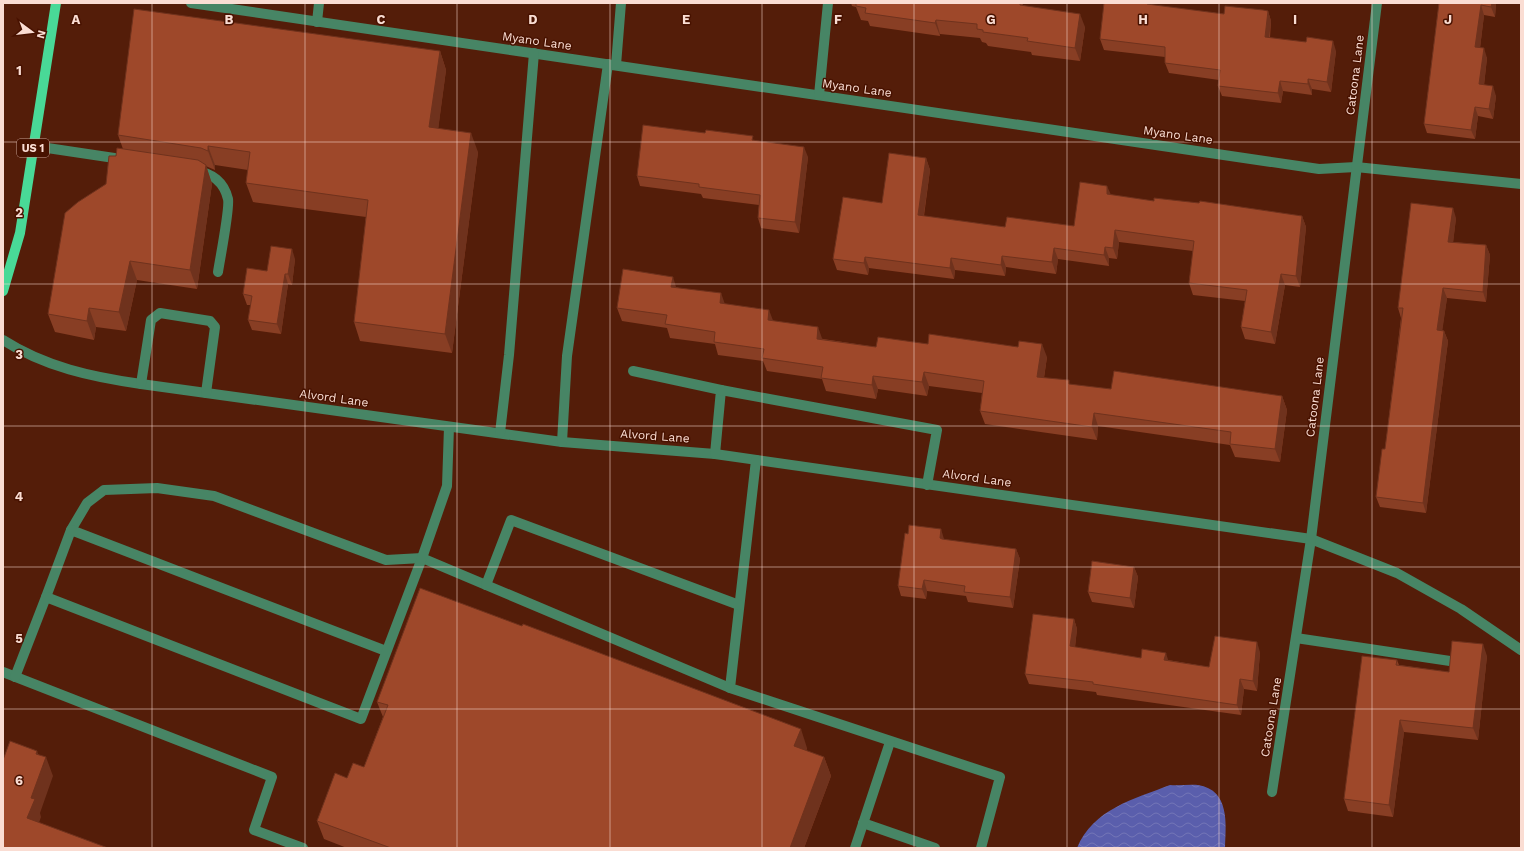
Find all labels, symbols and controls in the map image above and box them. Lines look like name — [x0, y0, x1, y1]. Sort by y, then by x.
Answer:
north arrow — [12, 12, 52, 52]
text: A — [72, 12, 81, 27]
text: B — [225, 12, 234, 27]
text: C — [377, 12, 386, 27]
text: D — [528, 12, 538, 27]
text: E — [682, 12, 690, 27]
text: F — [834, 12, 842, 27]
text: G — [986, 12, 996, 27]
text: H — [1138, 12, 1148, 27]
text: I — [1293, 12, 1297, 27]
text: J — [1444, 12, 1452, 27]
text: N — [34, 29, 49, 40]
street label: Myano Lane — [501, 29, 573, 53]
street label: Catoona Lane — [1343, 34, 1367, 116]
text: 1 — [16, 63, 22, 78]
street label: Myano Lane — [821, 76, 893, 100]
street label: Myano Lane — [1142, 123, 1214, 147]
road number: US 1 — [17, 139, 49, 157]
text: 2 — [15, 205, 23, 220]
text: 3 — [15, 347, 23, 362]
street label: Catoona Lane — [1303, 356, 1327, 438]
street label: Alvord Lane — [299, 386, 369, 410]
street label: Alvord Lane — [620, 427, 690, 445]
street label: Alvord Lane — [942, 466, 1012, 490]
text: 4 — [15, 489, 24, 504]
text: 5 — [15, 631, 23, 646]
street label: Catoona Lane — [1258, 676, 1284, 758]
text: 6 — [15, 773, 23, 788]

